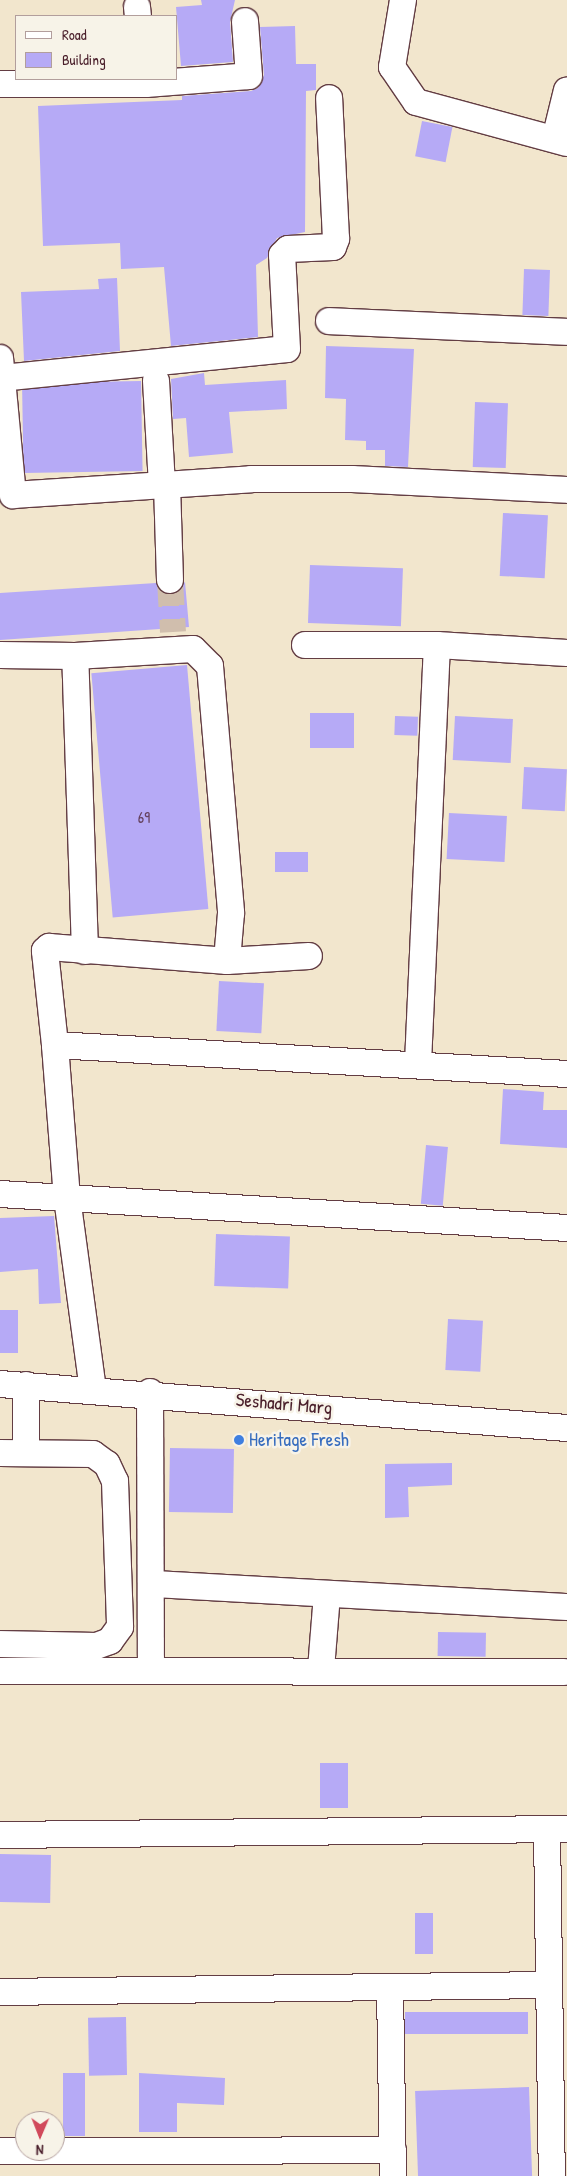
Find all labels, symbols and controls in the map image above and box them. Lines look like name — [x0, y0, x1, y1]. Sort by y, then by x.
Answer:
legend — [15, 15, 178, 80]
text: Road — [62, 24, 87, 45]
text: Building — [62, 49, 106, 70]
house number: 69 — [138, 807, 150, 827]
street label: Seshadri Marg — [235, 1388, 333, 1420]
place label: Heritage Fresh — [249, 1429, 349, 1451]
marker: Heritage Fresh — [233, 1434, 245, 1446]
north arrow — [15, 2111, 65, 2161]
text: N — [36, 2141, 44, 2160]

